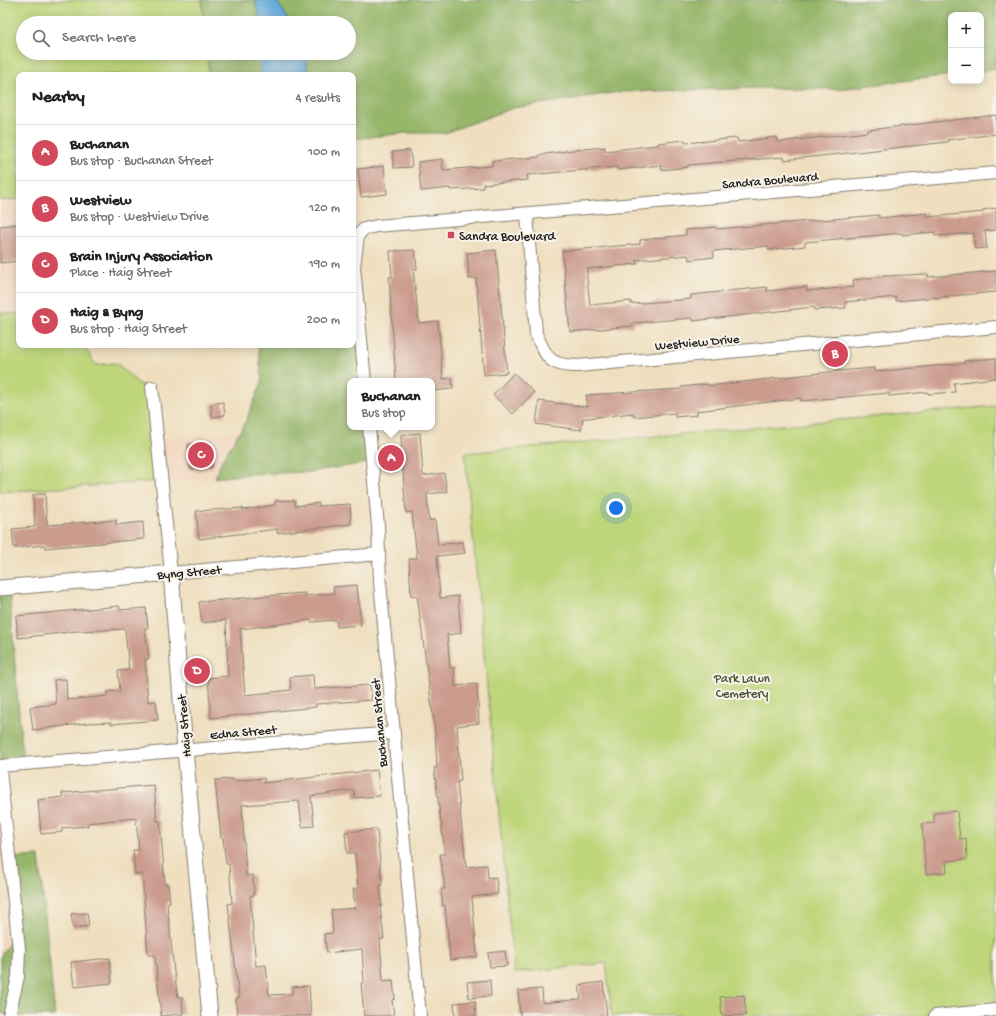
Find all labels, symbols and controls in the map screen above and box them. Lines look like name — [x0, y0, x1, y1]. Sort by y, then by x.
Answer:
map controls — [948, 12, 984, 84]
button: + — [948, 12, 984, 48]
search box — [16, 16, 356, 60]
icon: search — [30, 27, 52, 49]
text: Search here — [62, 29, 136, 47]
button: − — [948, 48, 984, 84]
text: Nearby — [32, 88, 85, 108]
text: 4 results — [296, 91, 340, 106]
text: Buchanan — [70, 136, 129, 154]
text: A — [41, 145, 49, 160]
text: 100 m — [308, 145, 340, 160]
text: Bus stop · Buchanan Street — [70, 154, 213, 169]
street label: Sandra Boulevard — [722, 170, 820, 193]
text: Westview — [70, 192, 131, 210]
text: B — [42, 201, 48, 216]
text: 120 m — [309, 201, 340, 216]
text: Bus stop · Westview Drive — [70, 210, 209, 225]
marker: Sandra Boulevard — [446, 230, 456, 240]
place label: Sandra Boulevard — [459, 230, 557, 245]
text: Brain Injury Association — [70, 248, 212, 266]
text: C — [41, 257, 49, 272]
text: 190 m — [309, 257, 340, 272]
text: Place · Haig Street — [70, 266, 171, 281]
text: Haig & Byng — [70, 304, 143, 322]
text: D — [41, 313, 49, 328]
text: 200 m — [307, 313, 340, 328]
text: Bus stop · Haig Street — [70, 322, 187, 337]
street label: Westview Drive — [654, 332, 740, 355]
pin: B — [822, 339, 848, 369]
popup — [347, 378, 435, 430]
text: Buchanan — [362, 388, 420, 406]
text: Bus stop — [362, 406, 405, 421]
pin: C — [188, 440, 214, 470]
pin: A — [378, 443, 404, 473]
your location — [606, 498, 626, 518]
street label: Byng Street — [156, 563, 224, 584]
pin: D — [184, 656, 210, 686]
park label: Park Lawn Cemetery — [713, 672, 771, 702]
street label: Buchanan Street — [369, 676, 392, 769]
street label: Haig Street — [175, 692, 196, 758]
street label: Edna Street — [209, 723, 279, 744]

